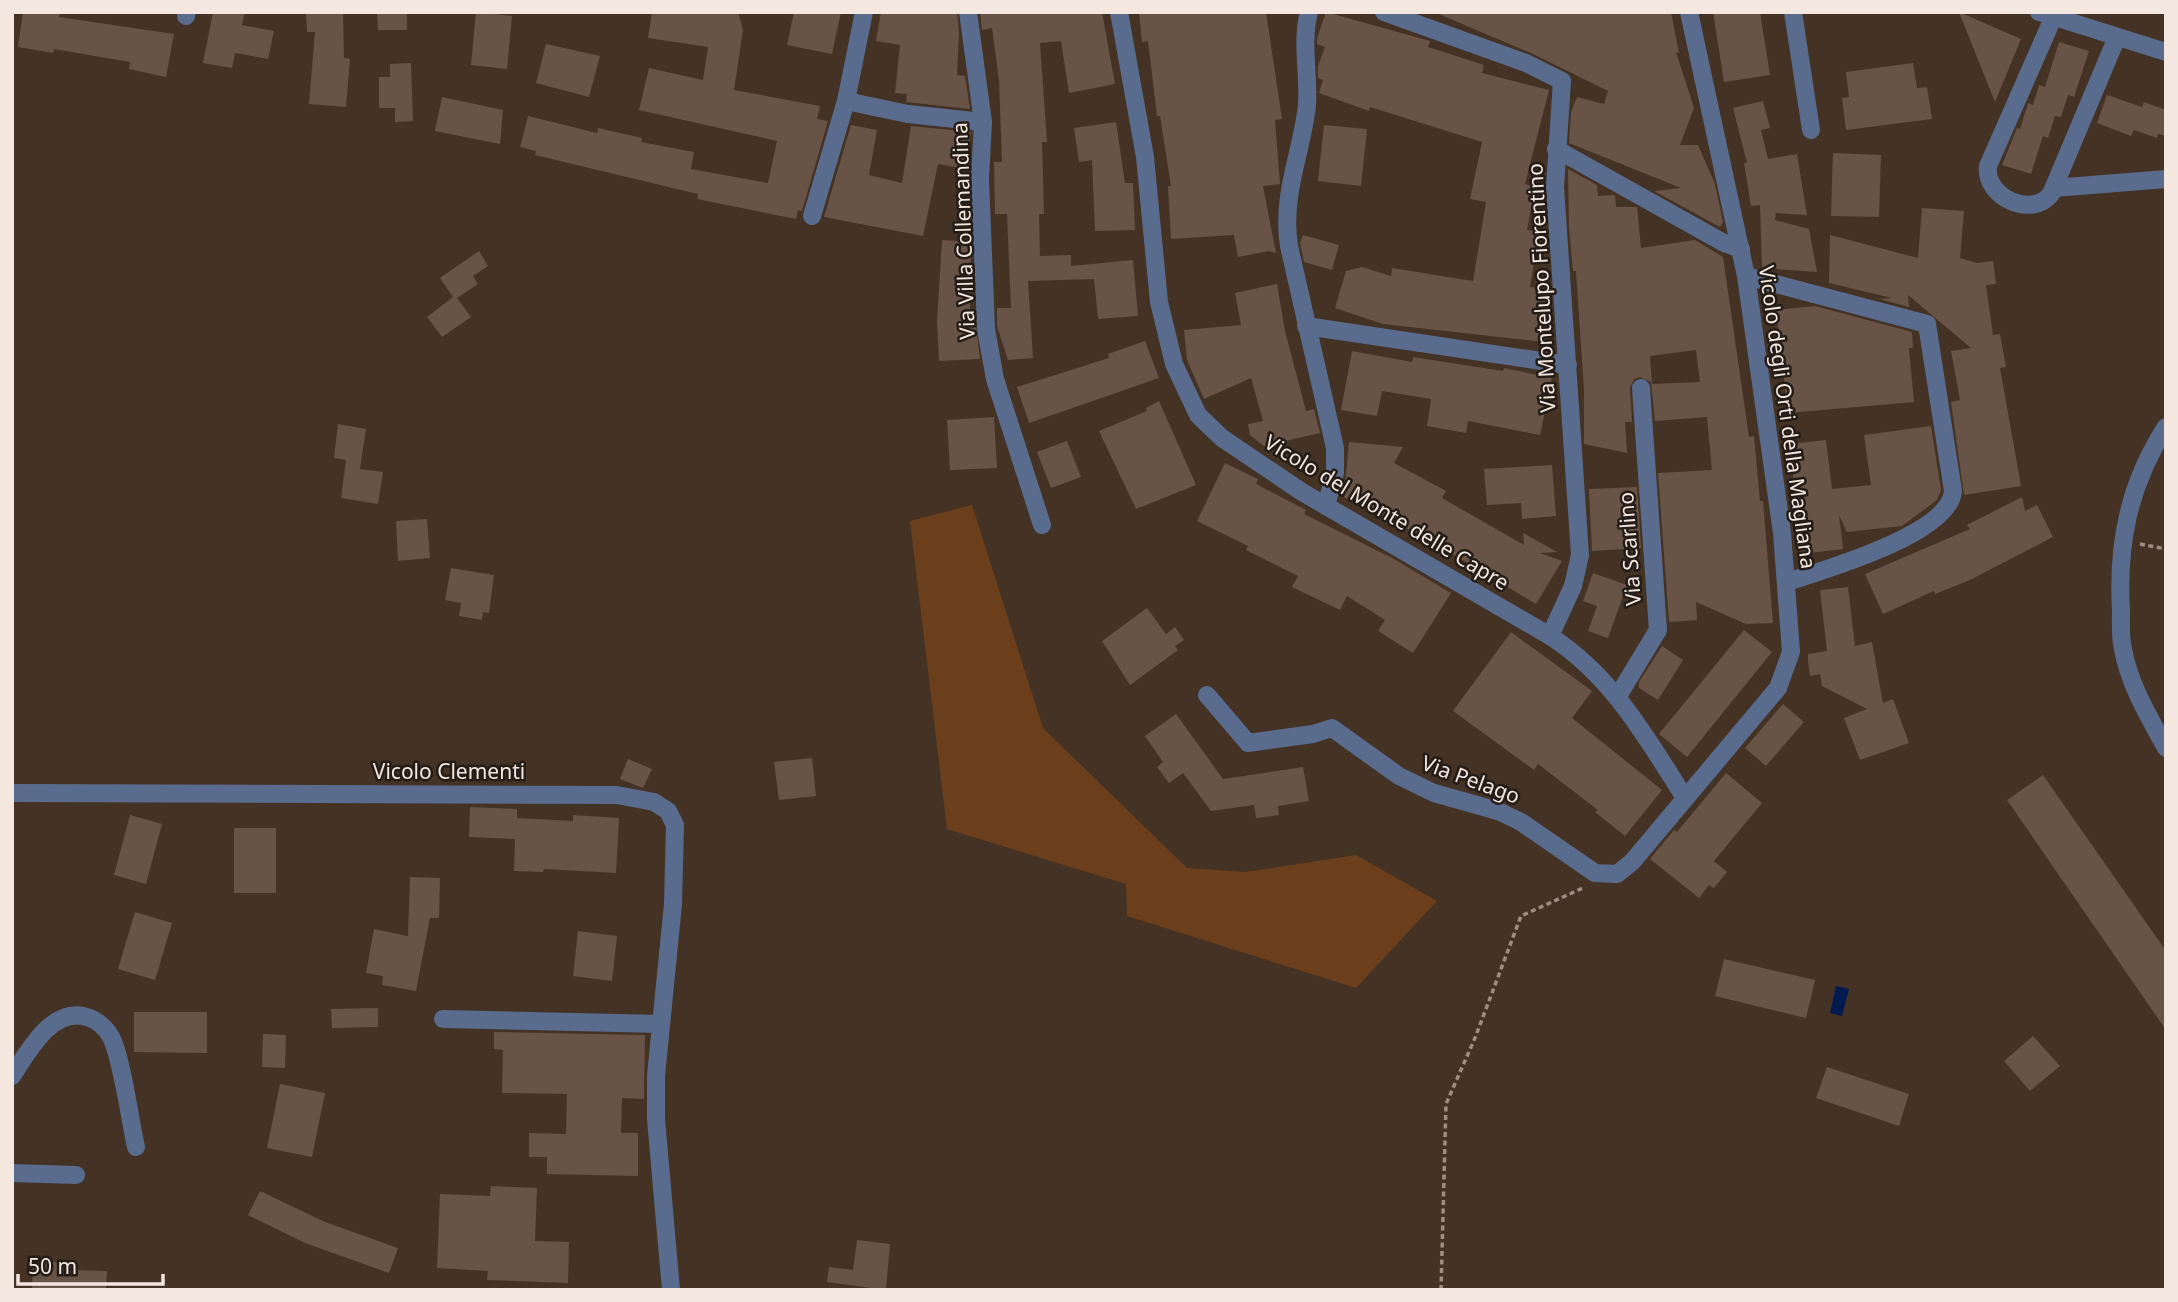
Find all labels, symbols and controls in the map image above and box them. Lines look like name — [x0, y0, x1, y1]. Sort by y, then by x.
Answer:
street label: Via Villa Collemandina — [945, 122, 981, 340]
street label: Via Montelupo Fiorentino — [1520, 163, 1562, 413]
street label: Vicolo degli Orti della Magliana — [1753, 264, 1823, 570]
street label: Vicolo del Monte delle Capre — [1260, 428, 1514, 596]
street label: Via Scarlino — [1611, 491, 1647, 607]
street label: Via Pelago — [1418, 748, 1524, 810]
street label: Vicolo Clementi — [373, 757, 525, 785]
scale bar — [18, 1242, 163, 1286]
text: 50 m — [28, 1252, 77, 1280]

